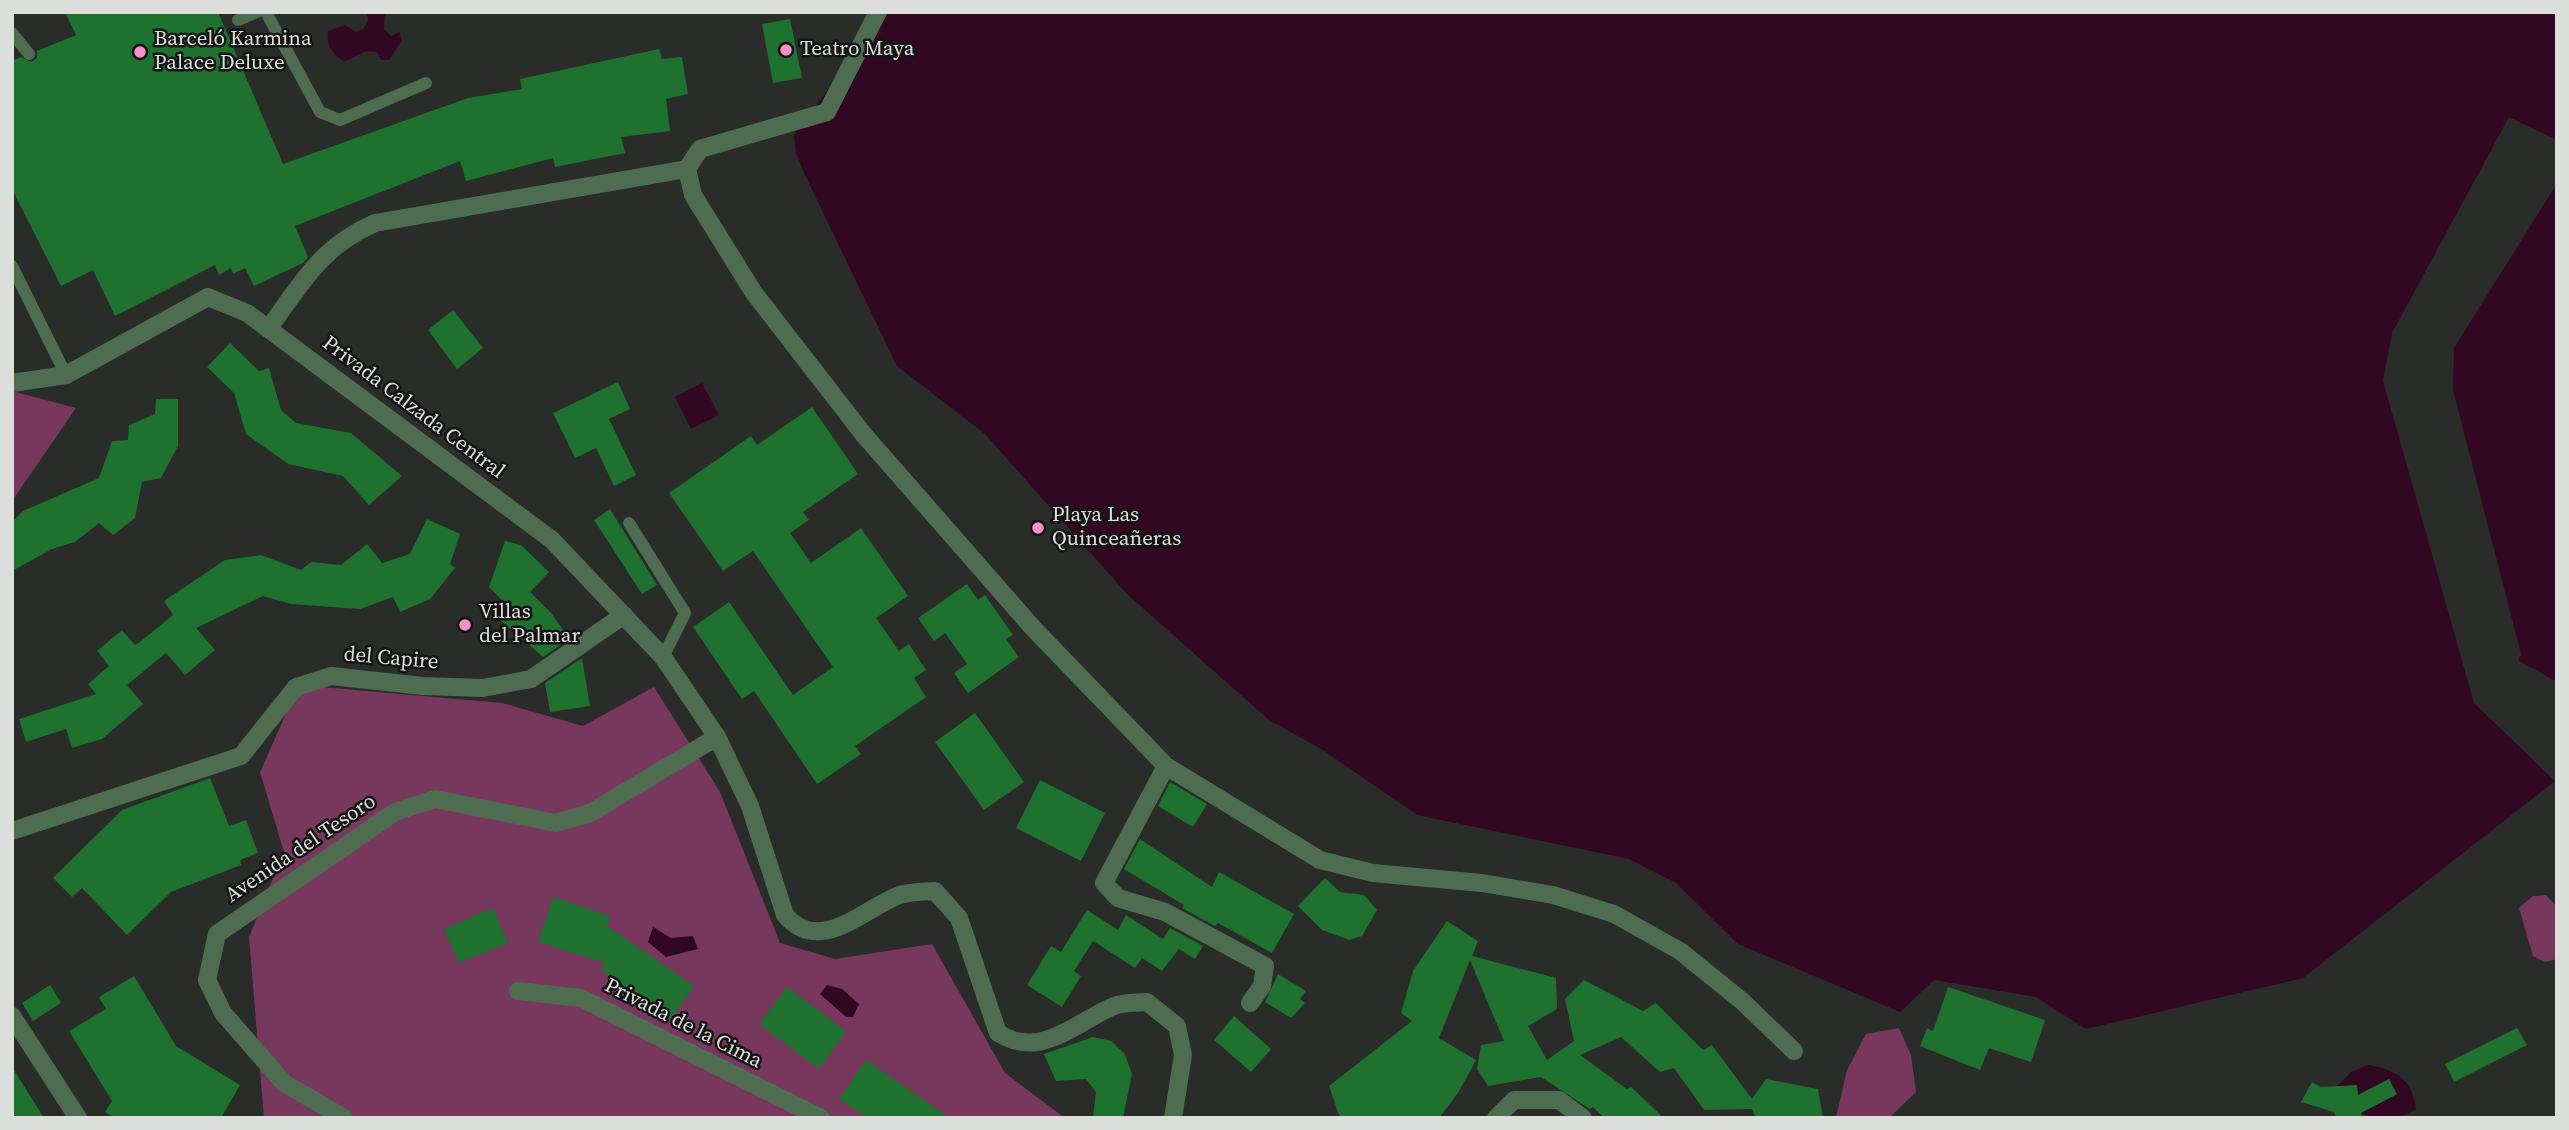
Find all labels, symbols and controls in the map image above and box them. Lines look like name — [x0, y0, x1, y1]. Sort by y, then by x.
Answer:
place label: Barceló Karmina Palace Deluxe — [154, 27, 312, 77]
place label: Teatro Maya — [800, 37, 914, 63]
marker: Teatro Maya — [778, 42, 794, 58]
marker: Barceló Karmina Palace Deluxe — [132, 44, 148, 60]
street label: Privada Calzada Central — [317, 331, 509, 485]
place label: Playa Las Quinceañeras — [1052, 503, 1181, 553]
marker: Playa Las Quinceañeras — [1030, 520, 1046, 536]
place label: Villas del Palmar — [479, 600, 580, 650]
marker: Villas del Palmar — [457, 617, 473, 633]
street label: del Capire — [343, 642, 439, 676]
street label: Avenida del Tesoro — [221, 789, 381, 909]
street label: Privada de la Cima — [600, 973, 766, 1075]

